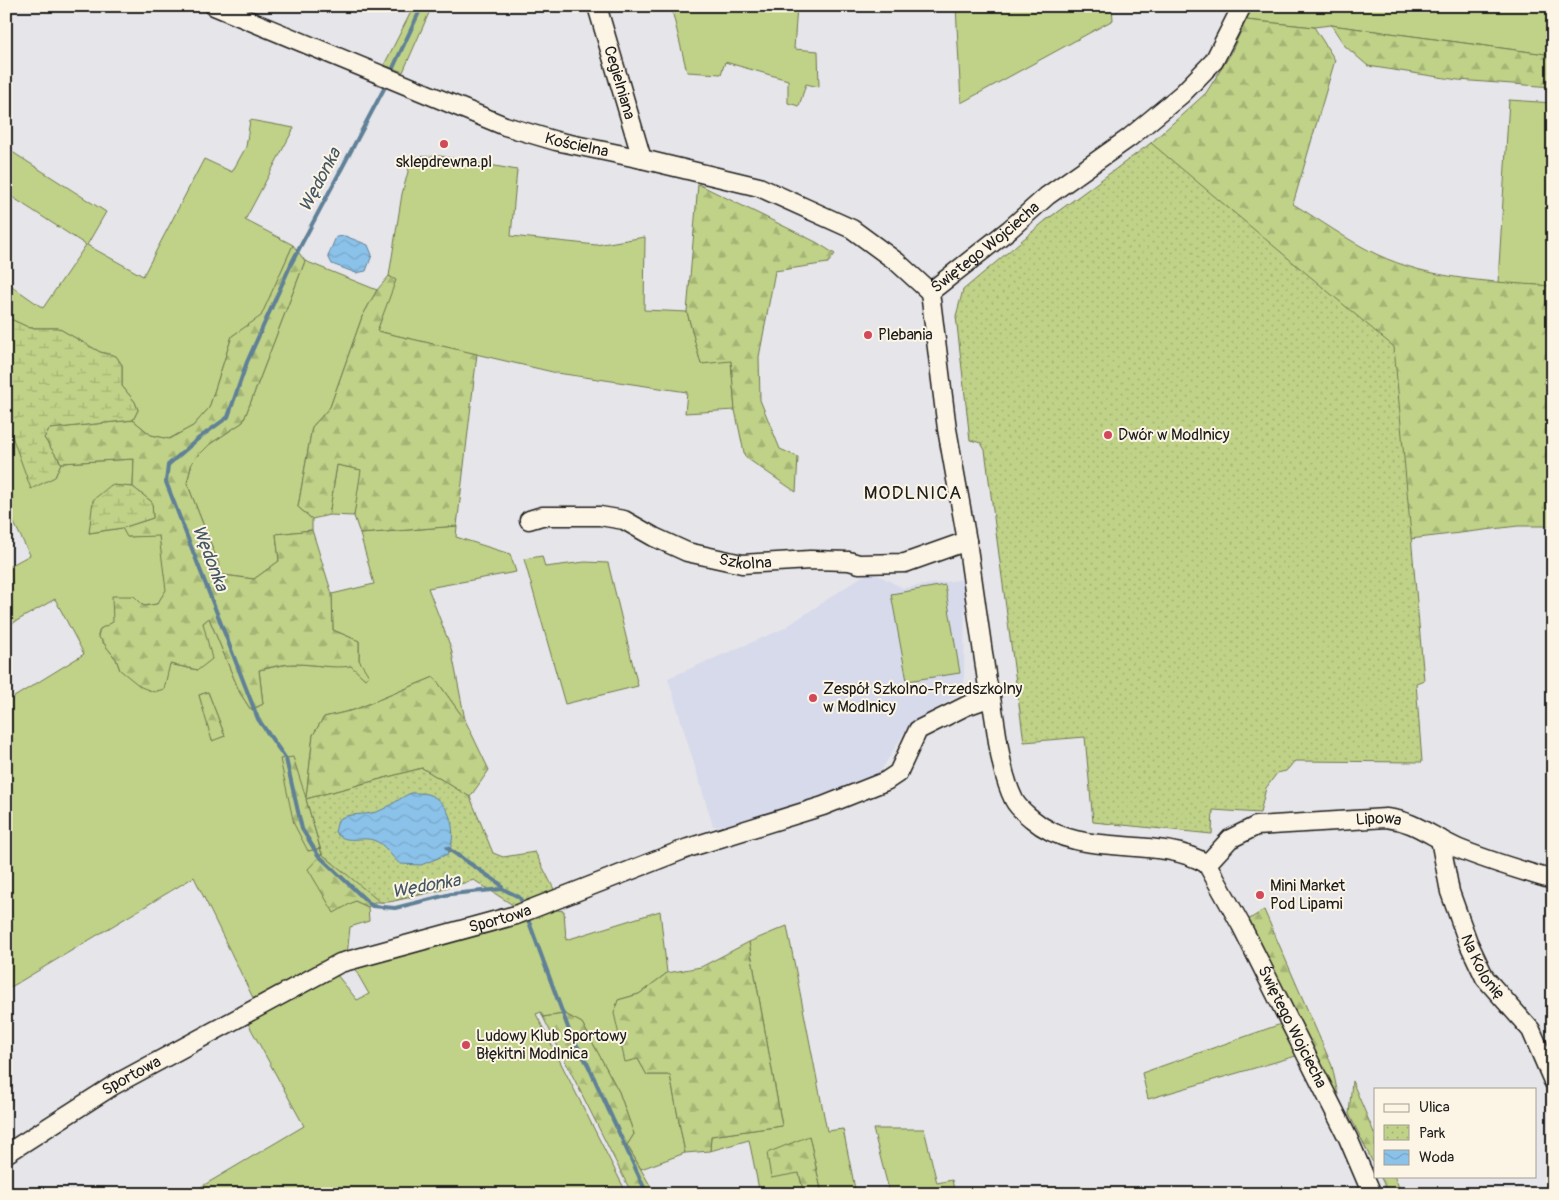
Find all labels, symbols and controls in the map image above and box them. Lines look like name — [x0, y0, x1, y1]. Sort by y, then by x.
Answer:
street label: Cegielniana — [599, 44, 640, 122]
street label: Kościelna — [542, 128, 610, 162]
marker: sklepdrewna.pl — [438, 138, 450, 150]
water label: Wędonka — [294, 143, 347, 216]
place label: sklepdrewna.pl — [396, 152, 492, 172]
street label: Świętego Wojciecha — [927, 197, 1044, 297]
place label: Plebania — [878, 325, 933, 345]
marker: Plebania — [862, 329, 874, 341]
place label: Dwór w Modlnicy — [1118, 425, 1230, 445]
marker: Dwór w Modlnicy — [1102, 429, 1114, 441]
district label: MODLNICA — [864, 481, 962, 505]
water label: Wędonka — [187, 522, 234, 596]
street label: Szkolna — [717, 549, 772, 574]
place label: Zespół Szkolno-Przedszkolny w Modlnicy — [823, 679, 1022, 717]
marker: Zespół Szkolno-Przedszkolny w Modlnicy — [807, 692, 819, 704]
street label: Lipowa — [1355, 808, 1404, 831]
water label: Wędonka — [390, 868, 464, 903]
place label: Mini Market Pod Lipami — [1270, 876, 1346, 914]
marker: Mini Market Pod Lipami — [1254, 889, 1266, 901]
street label: Sportowa — [466, 900, 534, 937]
street label: Na Kolonię — [1456, 932, 1509, 1004]
street label: Świętego Wojciecha — [1253, 963, 1331, 1091]
place label: Ludowy Klub Sportowy Błękitni Modlnica — [476, 1026, 627, 1064]
marker: Ludowy Klub Sportowy Błękitni Modlnica — [460, 1039, 472, 1051]
street label: Sportowa — [98, 1051, 165, 1100]
legend — [1374, 1088, 1536, 1178]
text: Ulica — [1419, 1098, 1450, 1117]
text: Park — [1419, 1124, 1446, 1143]
text: Woda — [1419, 1148, 1454, 1167]

